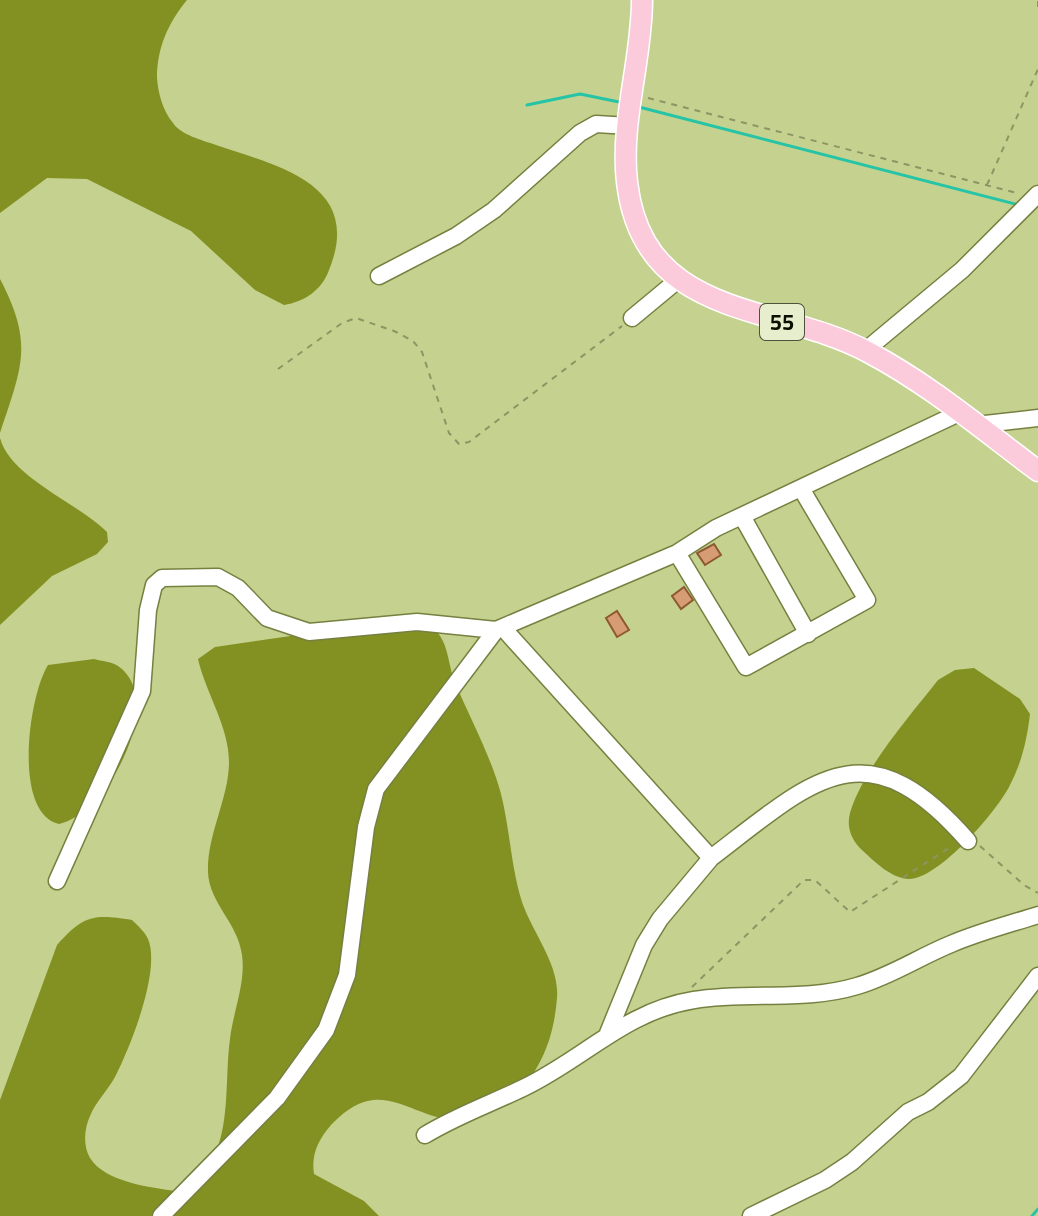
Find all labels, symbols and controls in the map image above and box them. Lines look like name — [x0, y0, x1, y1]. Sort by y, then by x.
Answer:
road number: 55 — [760, 304, 804, 340]

